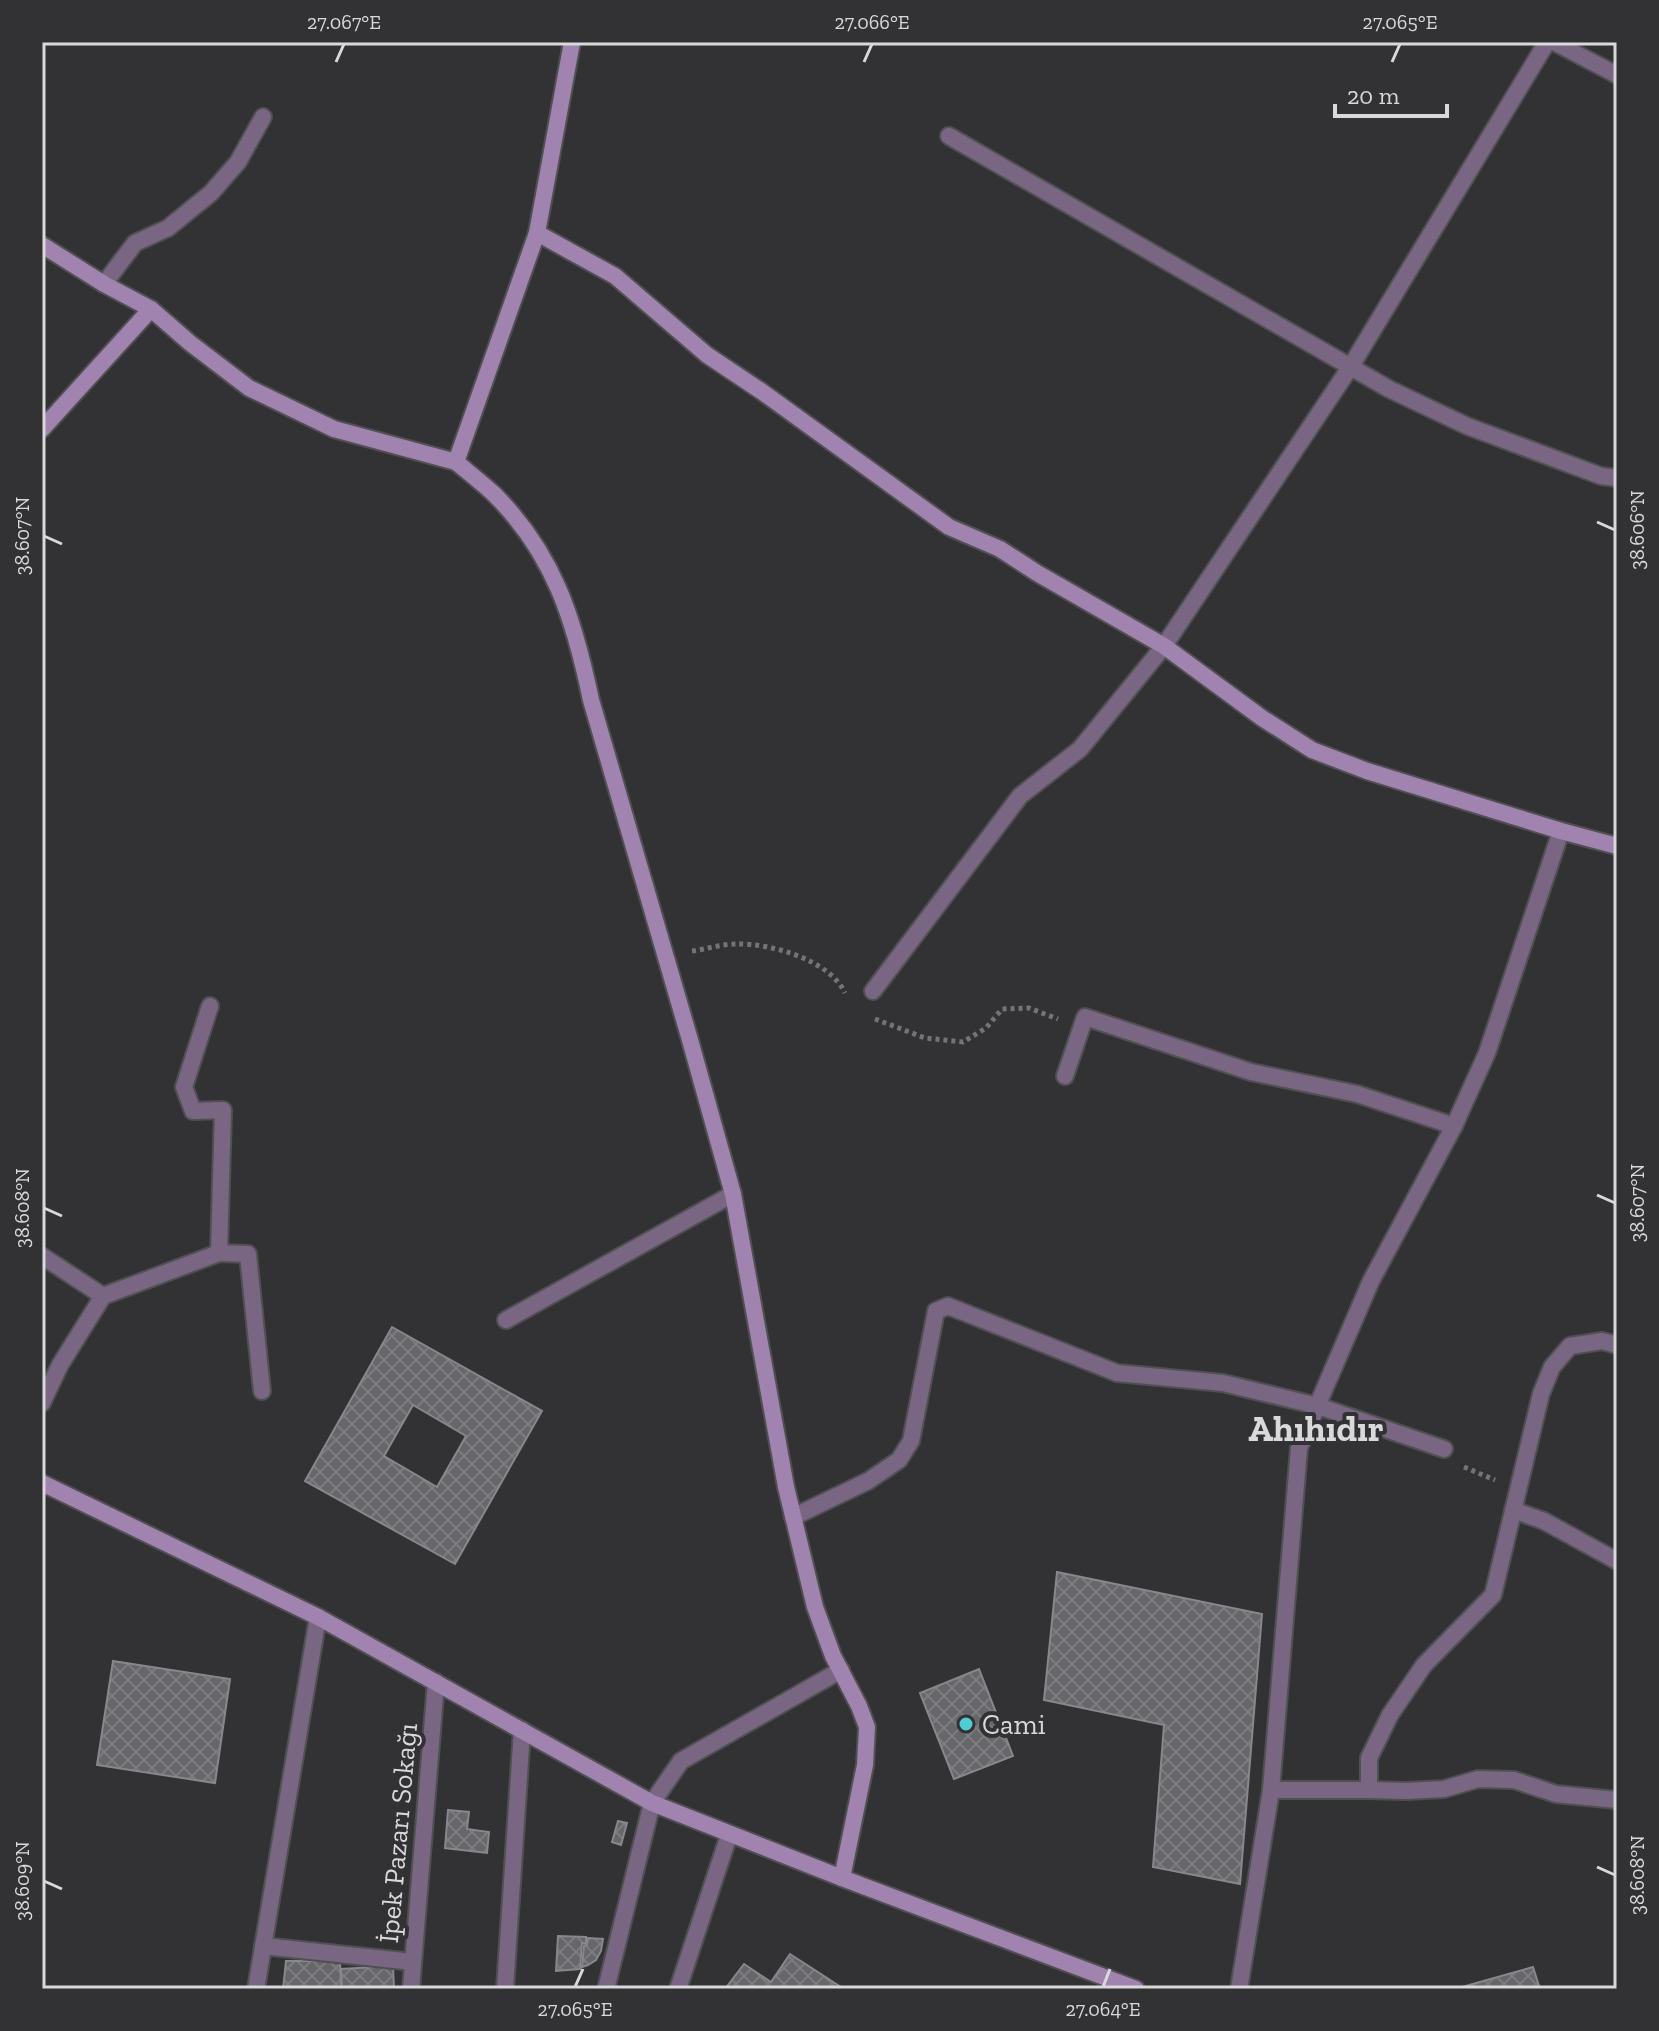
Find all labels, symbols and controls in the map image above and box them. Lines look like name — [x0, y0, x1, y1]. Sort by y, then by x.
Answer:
text: 27.067°E — [307, 10, 381, 34]
text: 27.066°E — [834, 10, 910, 34]
text: 27.065°E — [1363, 10, 1437, 34]
scale bar — [1335, 68, 1447, 118]
text: 20 m — [1347, 81, 1400, 110]
text: 38.606°N — [1625, 490, 1649, 570]
text: 38.607°N — [10, 497, 34, 575]
text: 38.607°N — [1625, 1164, 1649, 1242]
text: 38.608°N — [10, 1168, 34, 1248]
district label: Ahıhıdır — [1248, 1407, 1384, 1450]
place label: Cami — [982, 1708, 1046, 1741]
marker: Cami — [957, 1715, 975, 1733]
street label: İpek Pazarı Sokağı — [372, 1722, 424, 1944]
text: 38.608°N — [1625, 1835, 1649, 1915]
text: 38.609°N — [10, 1841, 34, 1921]
text: 27.065°E — [538, 1997, 612, 2021]
text: 27.064°E — [1066, 1997, 1140, 2021]

